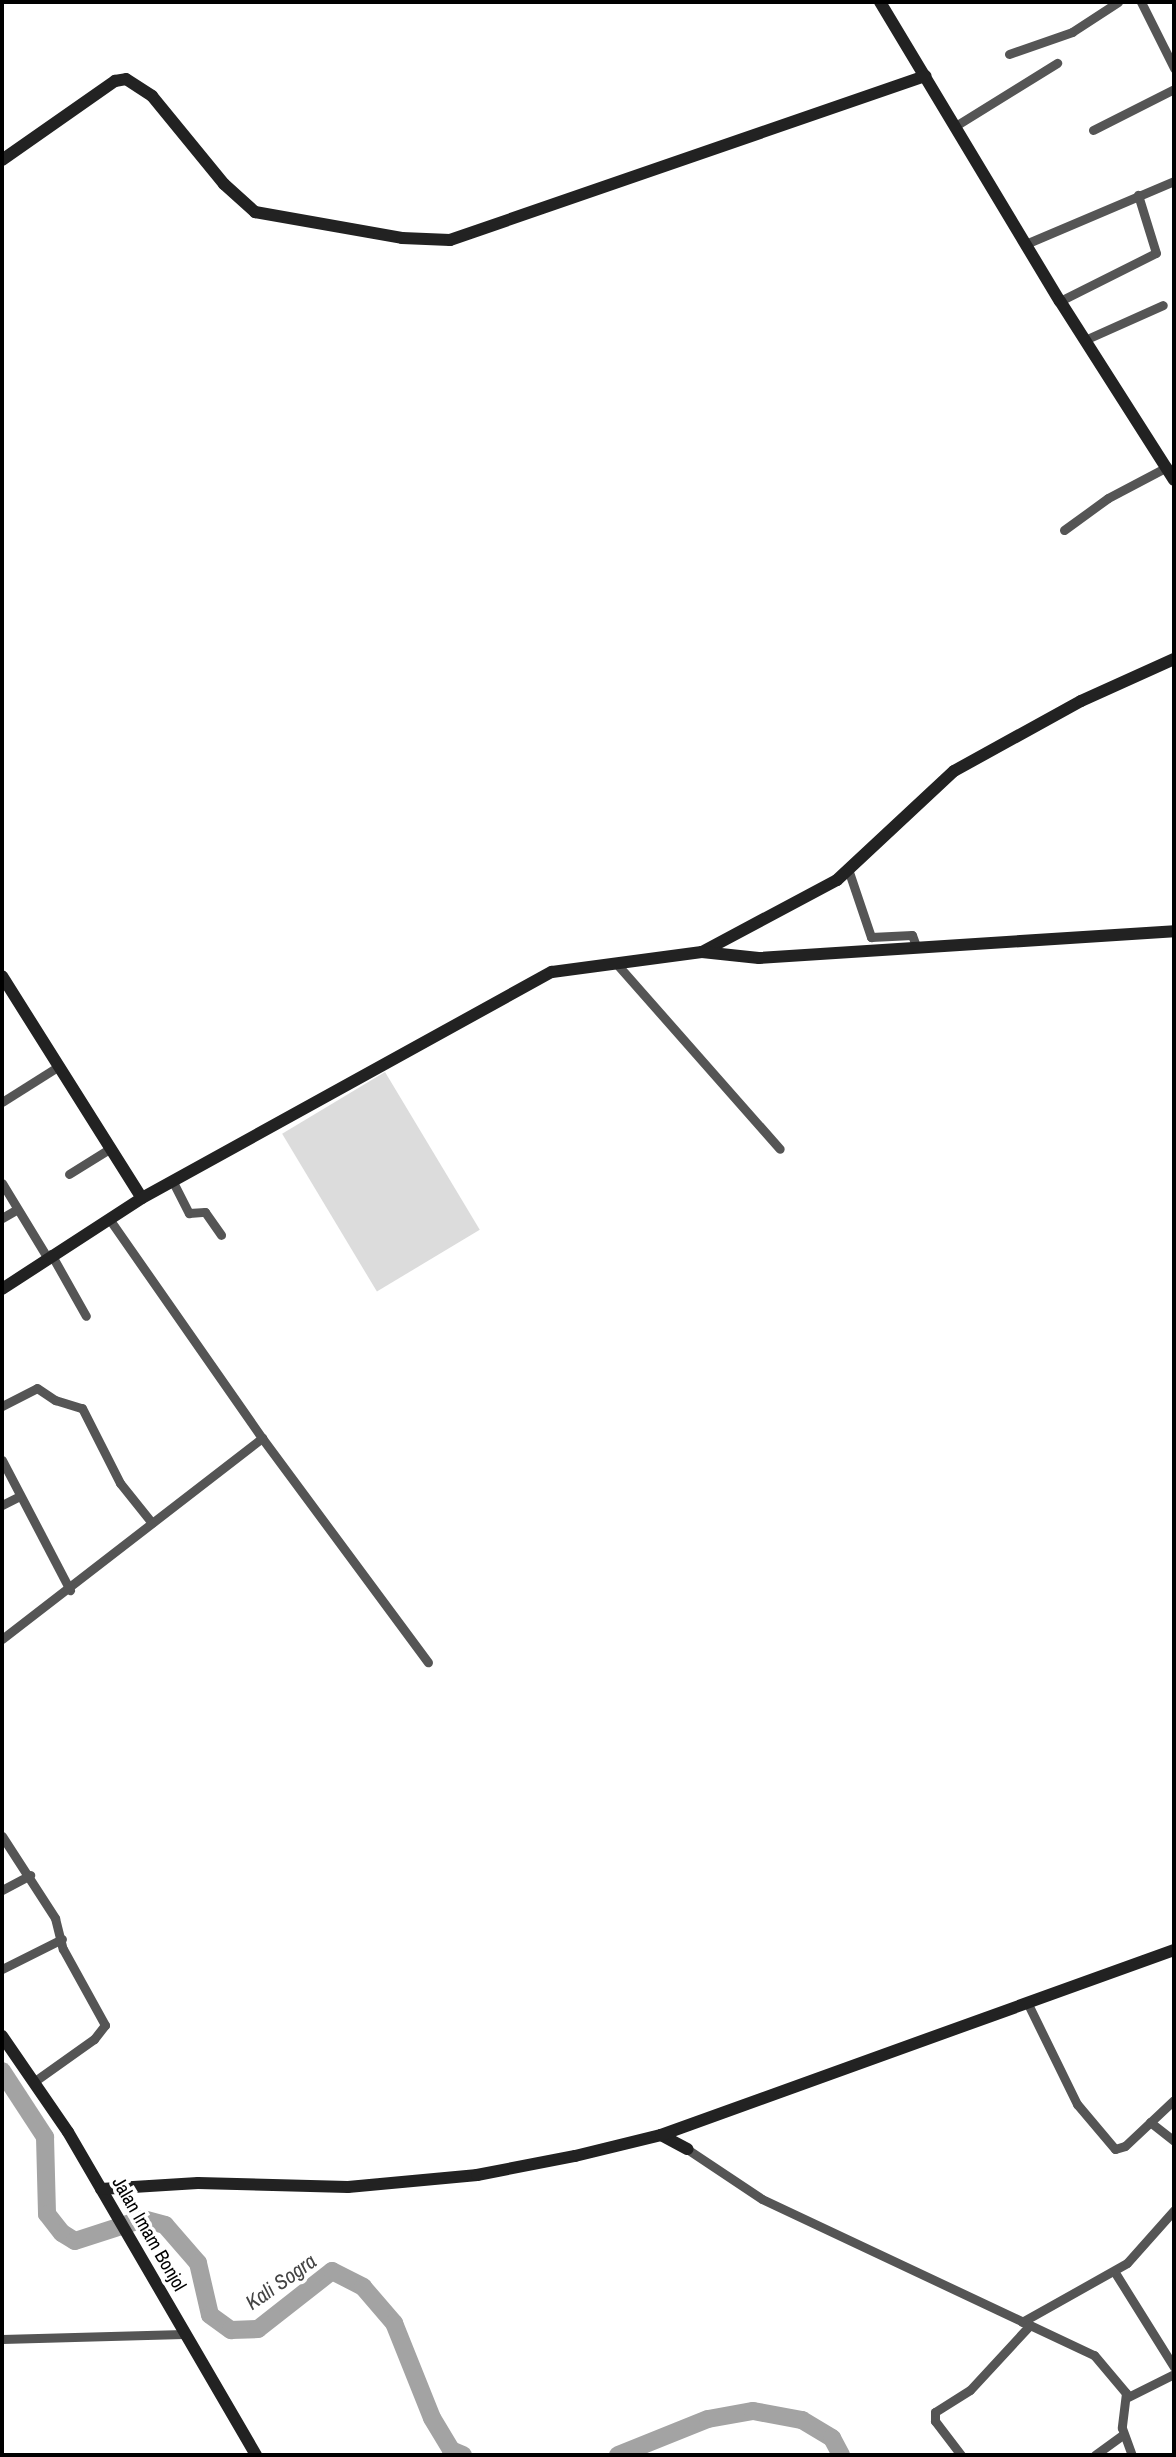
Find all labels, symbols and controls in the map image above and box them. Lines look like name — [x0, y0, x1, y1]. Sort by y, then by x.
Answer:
street label: Jalan Imam Bonjol — [107, 2173, 191, 2295]
water label: Kali Sogra — [241, 2249, 321, 2315]

